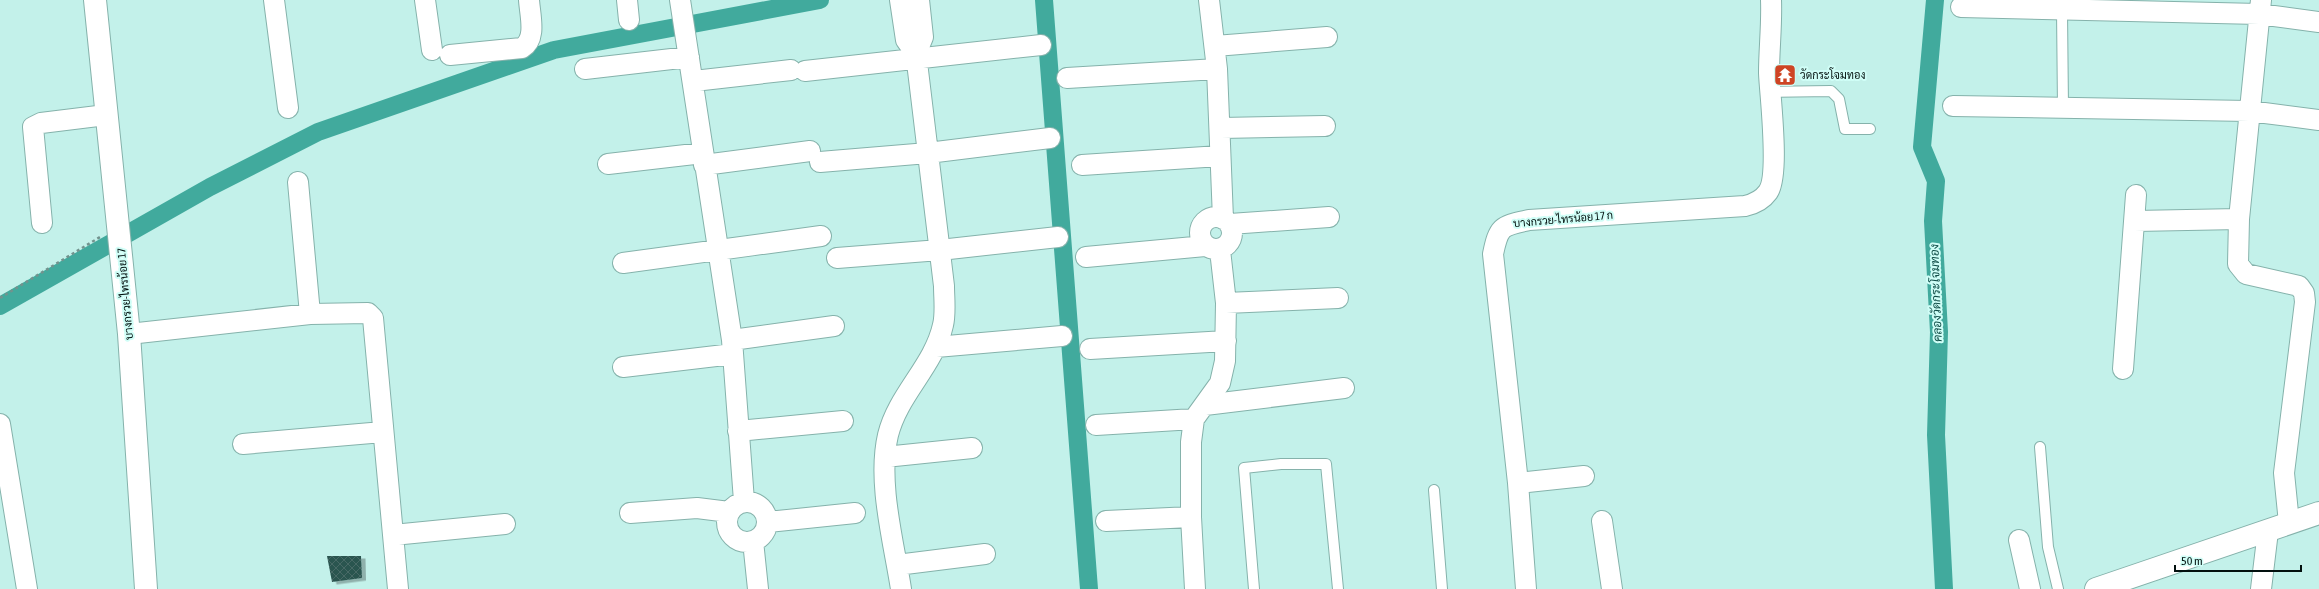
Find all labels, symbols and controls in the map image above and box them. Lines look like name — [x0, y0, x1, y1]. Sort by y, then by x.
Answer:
temple icon: วัดกระโจมทอง — [1772, 62, 1798, 88]
place label: วัดกระโจมทอง — [1800, 67, 1865, 81]
street label: บางกรวย-ไทรน้อย 17 ก — [1512, 207, 1613, 229]
water label: คลองวัดกระโจมทอง — [1926, 243, 1945, 342]
street label: บางกรวย-ไทรน้อย 17 — [113, 248, 135, 341]
scale bar — [2175, 547, 2301, 573]
text: 50 m — [2181, 554, 2203, 568]

